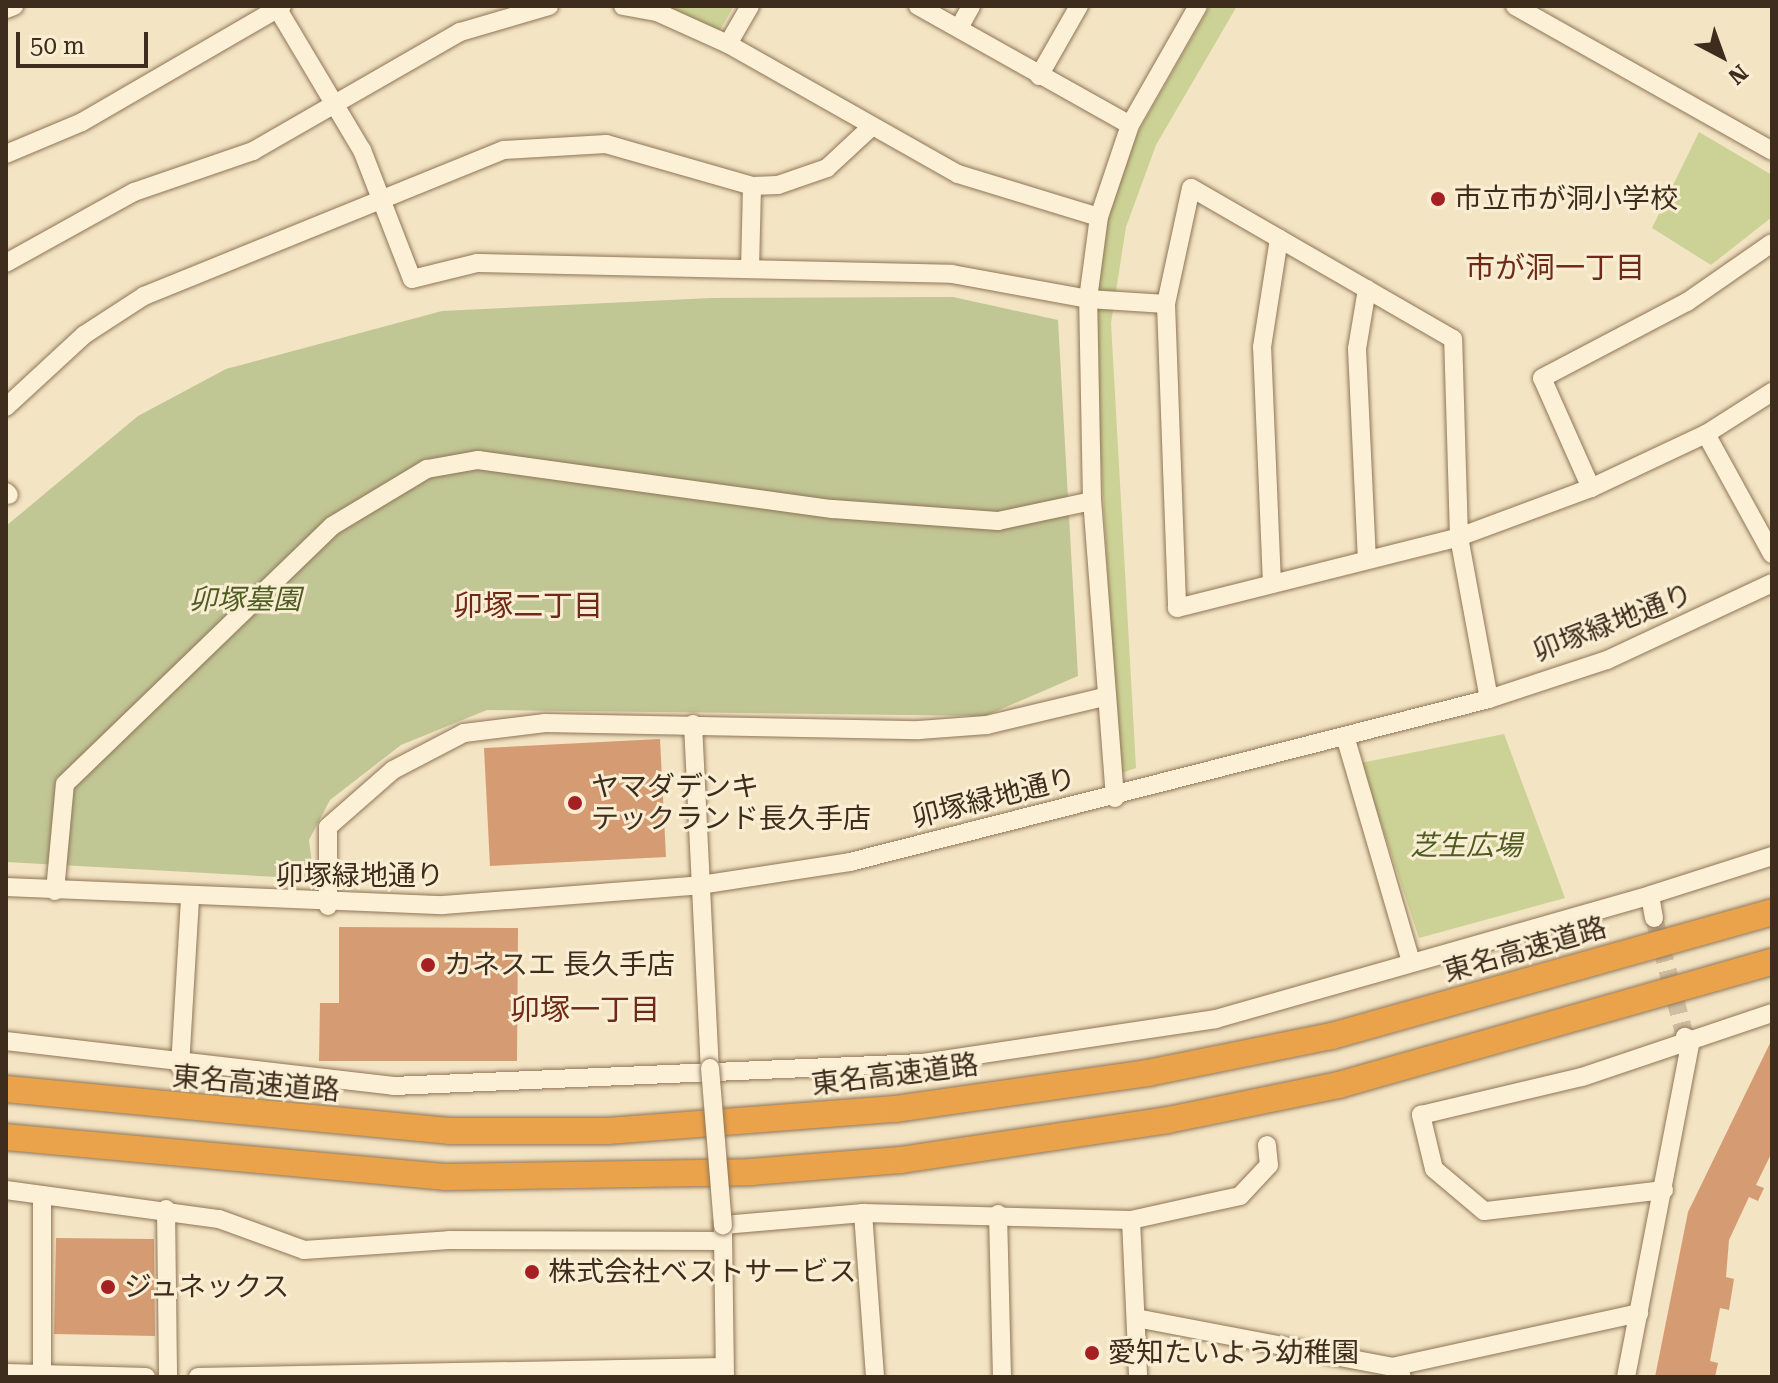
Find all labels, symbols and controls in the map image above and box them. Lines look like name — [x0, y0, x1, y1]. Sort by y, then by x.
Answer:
scale bar — [20, 16, 152, 66]
north arrow — [1682, 16, 1762, 96]
text: 50 m — [30, 32, 85, 60]
text: N — [1723, 59, 1753, 89]
place label: 市立市が洞小学校 — [1454, 182, 1678, 216]
marker: 市立市が洞小学校 — [1429, 190, 1447, 208]
district label: 市が洞一丁目 — [1465, 250, 1645, 286]
street label: 卯塚緑地通り — [1529, 577, 1697, 669]
park label: 卯塚墓園 — [189, 583, 301, 617]
district label: 卯塚二丁目 — [453, 588, 603, 624]
street label: 卯塚緑地通り — [908, 761, 1080, 835]
place label: ヤマダデンキ テックランド長久手店 — [591, 770, 871, 836]
marker: ヤマダデンキ テックランド長久手店 — [566, 794, 584, 812]
park label: 芝生広場 — [1410, 829, 1522, 863]
street label: 卯塚緑地通り — [276, 859, 444, 893]
street label: 東名高速道路 — [1440, 911, 1610, 989]
place label: カネスエ 長久手店 — [444, 948, 675, 982]
marker: カネスエ 長久手店 — [419, 956, 437, 974]
district label: 卯塚一丁目 — [510, 992, 660, 1028]
street label: 東名高速道路 — [810, 1048, 980, 1102]
street label: 東名高速道路 — [171, 1060, 341, 1108]
place label: 株式会社ベストサービス — [548, 1255, 856, 1289]
marker: 株式会社ベストサービス — [523, 1263, 541, 1281]
place label: ジュネックス — [124, 1270, 292, 1304]
marker: ジュネックス — [99, 1278, 117, 1296]
place label: 愛知たいよう幼稚園 — [1108, 1336, 1360, 1370]
marker: 愛知たいよう幼稚園 — [1083, 1344, 1101, 1362]

